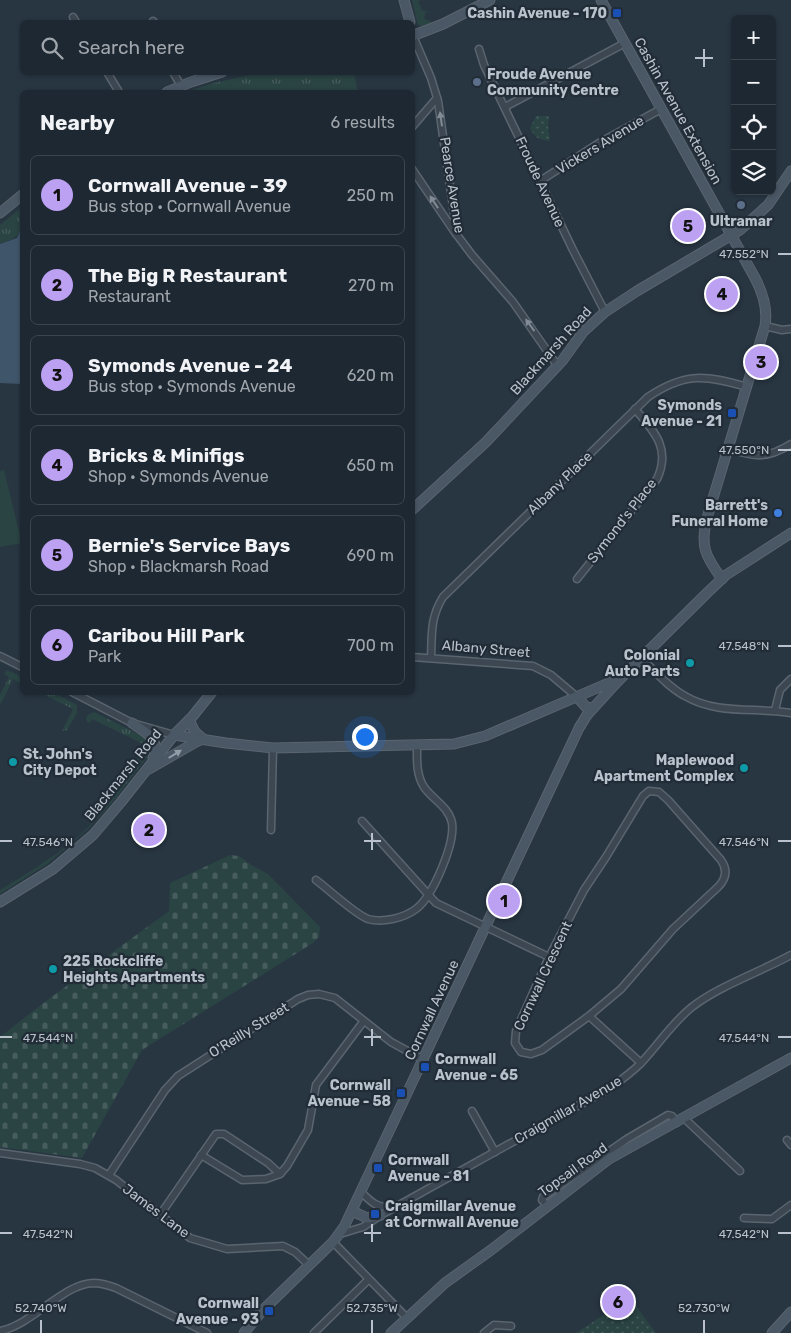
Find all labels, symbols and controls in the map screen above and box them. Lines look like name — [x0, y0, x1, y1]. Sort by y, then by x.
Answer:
place label: Cashin Avenue - 170 — [467, 5, 607, 22]
marker: Cashin Avenue - 170 — [611, 7, 623, 19]
map controls — [731, 15, 776, 195]
button: + — [731, 15, 776, 60]
search box — [20, 20, 415, 75]
icon: search — [38, 34, 66, 62]
street label: Cashin Avenue Extension — [631, 35, 725, 187]
text: Search here — [78, 36, 185, 59]
button: − — [731, 60, 776, 105]
place label: Froude Avenue Community Centre — [487, 66, 619, 99]
marker: Froude Avenue Community Centre — [471, 76, 483, 88]
button: locate — [731, 105, 776, 150]
text: Nearby — [40, 110, 115, 135]
one-way arrow — [437, 111, 445, 127]
street label: Vickers Avenue — [553, 112, 647, 178]
text: 6 results — [330, 113, 395, 132]
street label: Froude Avenue — [512, 134, 568, 230]
street label: Pearce Avenue — [436, 136, 468, 235]
button: layers — [731, 150, 776, 195]
text: Cornwall Avenue - 39 — [88, 174, 287, 197]
text: 1 — [53, 186, 61, 205]
text: 250 m — [347, 186, 394, 205]
one-way arrow — [429, 196, 439, 209]
text: Bus stop · Cornwall Avenue — [88, 197, 291, 216]
marker: Ultramar — [735, 199, 747, 211]
pin: 5 — [672, 207, 704, 245]
place label: Ultramar — [710, 213, 773, 230]
text: 47.552°N — [719, 247, 769, 261]
text: The Big R Restaurant — [88, 264, 287, 287]
pin: 4 — [706, 275, 738, 313]
text: 2 — [52, 276, 62, 295]
text: 270 m — [348, 276, 394, 295]
text: Restaurant — [88, 287, 171, 306]
street label: Blackmarsh Road — [507, 303, 595, 399]
one-way arrow — [525, 318, 535, 332]
pin: 3 — [745, 343, 777, 381]
text: Symonds Avenue - 24 — [88, 354, 292, 377]
text: 3 — [52, 366, 62, 385]
text: 620 m — [347, 366, 394, 385]
text: Bus stop · Symonds Avenue — [88, 377, 296, 396]
place label: Symonds Avenue - 21 — [641, 397, 722, 430]
marker: Symonds Avenue - 21 — [726, 407, 738, 419]
text: 47.550°N — [719, 443, 769, 457]
text: Bricks & Minifigs — [88, 444, 244, 467]
street label: Albany Place — [524, 448, 596, 518]
text: 4 — [52, 456, 62, 475]
text: 650 m — [347, 456, 394, 475]
text: Shop · Symonds Avenue — [88, 467, 269, 486]
street label: Symond's Place — [584, 475, 660, 567]
place label: Barrett's Funeral Home — [672, 497, 768, 530]
marker: Barrett's Funeral Home — [772, 507, 784, 519]
text: Bernie's Service Bays — [88, 534, 290, 557]
text: 5 — [52, 546, 62, 565]
text: 690 m — [347, 546, 394, 565]
text: Shop · Blackmarsh Road — [88, 557, 269, 576]
text: Caribou Hill Park — [88, 624, 245, 647]
text: 6 — [52, 636, 62, 655]
text: 700 m — [347, 636, 394, 655]
street label: Albany Street — [441, 637, 531, 661]
text: 47.548°N — [719, 639, 769, 653]
text: Park — [88, 647, 121, 666]
place label: Colonial Auto Parts — [605, 647, 680, 680]
marker: Colonial Auto Parts — [684, 657, 696, 669]
your location — [352, 724, 378, 750]
street label: Blackmarsh Road — [81, 726, 165, 824]
place label: St. John's City Depot — [23, 746, 97, 779]
one-way arrow — [169, 750, 182, 759]
place label: Maplewood Apartment Complex — [594, 752, 735, 785]
marker: St. John's City Depot — [7, 756, 19, 768]
marker: Maplewood Apartment Complex — [738, 762, 750, 774]
pin: 2 — [133, 811, 165, 849]
text: 47.546°N — [23, 835, 73, 849]
text: 47.546°N — [719, 835, 769, 849]
pin: 1 — [488, 882, 520, 920]
street label: Cornwall Crescent — [510, 918, 576, 1034]
place label: 225 Rockcliffe Heights Apartments — [63, 953, 205, 986]
street label: Cornwall Avenue — [401, 957, 463, 1063]
marker: 225 Rockcliffe Heights Apartments — [47, 963, 59, 975]
street label: O'Reilly Street — [206, 998, 292, 1061]
text: 47.544°N — [23, 1031, 73, 1045]
text: 47.544°N — [719, 1031, 769, 1045]
place label: Cornwall Avenue - 65 — [435, 1051, 518, 1084]
marker: Cornwall Avenue - 65 — [419, 1061, 431, 1073]
street label: Craigmillar Avenue — [511, 1072, 625, 1148]
place label: Cornwall Avenue - 58 — [308, 1077, 391, 1110]
marker: Cornwall Avenue - 58 — [395, 1087, 407, 1099]
street label: Topsail Road — [535, 1139, 611, 1201]
place label: Cornwall Avenue - 81 — [388, 1152, 469, 1185]
marker: Cornwall Avenue - 81 — [372, 1162, 384, 1174]
street label: James Lane — [119, 1180, 193, 1242]
place label: Craigmillar Avenue at Cornwall Avenue — [385, 1198, 519, 1231]
marker: Craigmillar Avenue at Cornwall Avenue — [369, 1208, 381, 1220]
text: 47.542°N — [23, 1227, 73, 1241]
text: 47.542°N — [719, 1227, 769, 1241]
pin: 6 — [602, 1283, 634, 1321]
place label: Cornwall Avenue - 93 — [176, 1295, 259, 1328]
text: 52.740°W — [15, 1301, 67, 1315]
text: 52.735°W — [346, 1301, 398, 1315]
text: 52.730°W — [678, 1301, 730, 1315]
marker: Cornwall Avenue - 93 — [263, 1305, 275, 1317]

